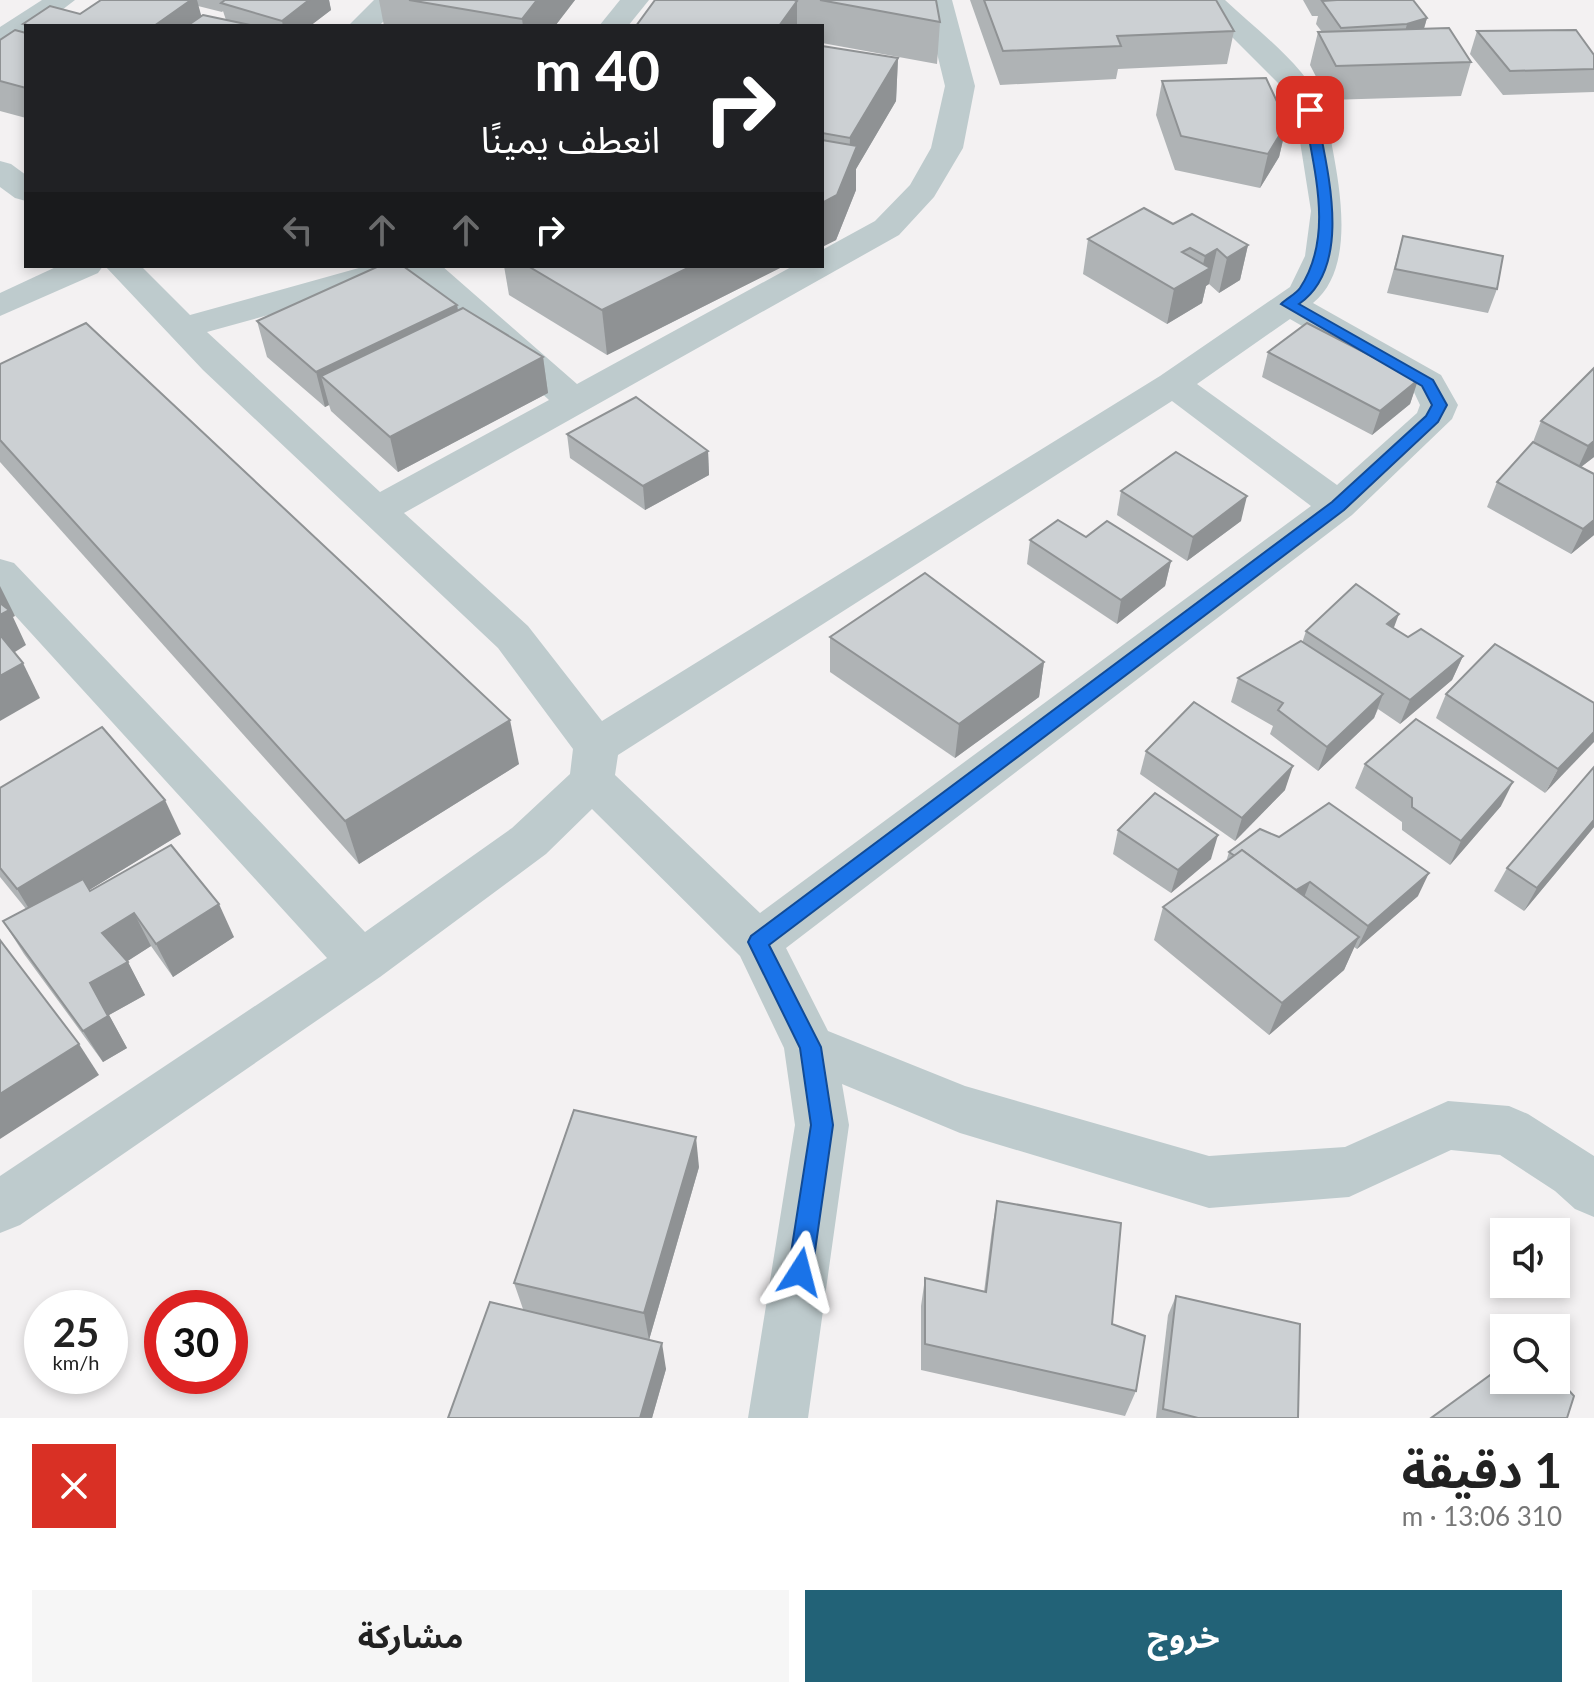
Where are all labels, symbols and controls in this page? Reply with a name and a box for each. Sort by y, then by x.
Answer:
text: 40 m [535,36,660,103]
icon: right [688,56,792,160]
pin [1276,76,1344,144]
icon: arrive [1288,88,1332,132]
text: انعطف يمينًا [481,117,660,161]
icon: left [276,208,320,252]
icon: ahead [360,208,404,252]
icon: ahead [444,208,488,252]
icon: right [528,208,572,252]
map controls [1490,1218,1570,1394]
button: sound [1490,1218,1570,1298]
position arrow [758,1230,842,1314]
speed limit sign: 30 [144,1290,248,1394]
text: 25 [53,1308,99,1356]
button: search [1490,1314,1570,1394]
text: km/h [53,1350,99,1374]
text: 1 دقيقة [1402,1441,1562,1498]
button: close [32,1444,116,1528]
text: 310 m · 13:06 [1402,1500,1562,1532]
button: مشاركة [32,1590,789,1682]
button: خروج [805,1590,1562,1682]

